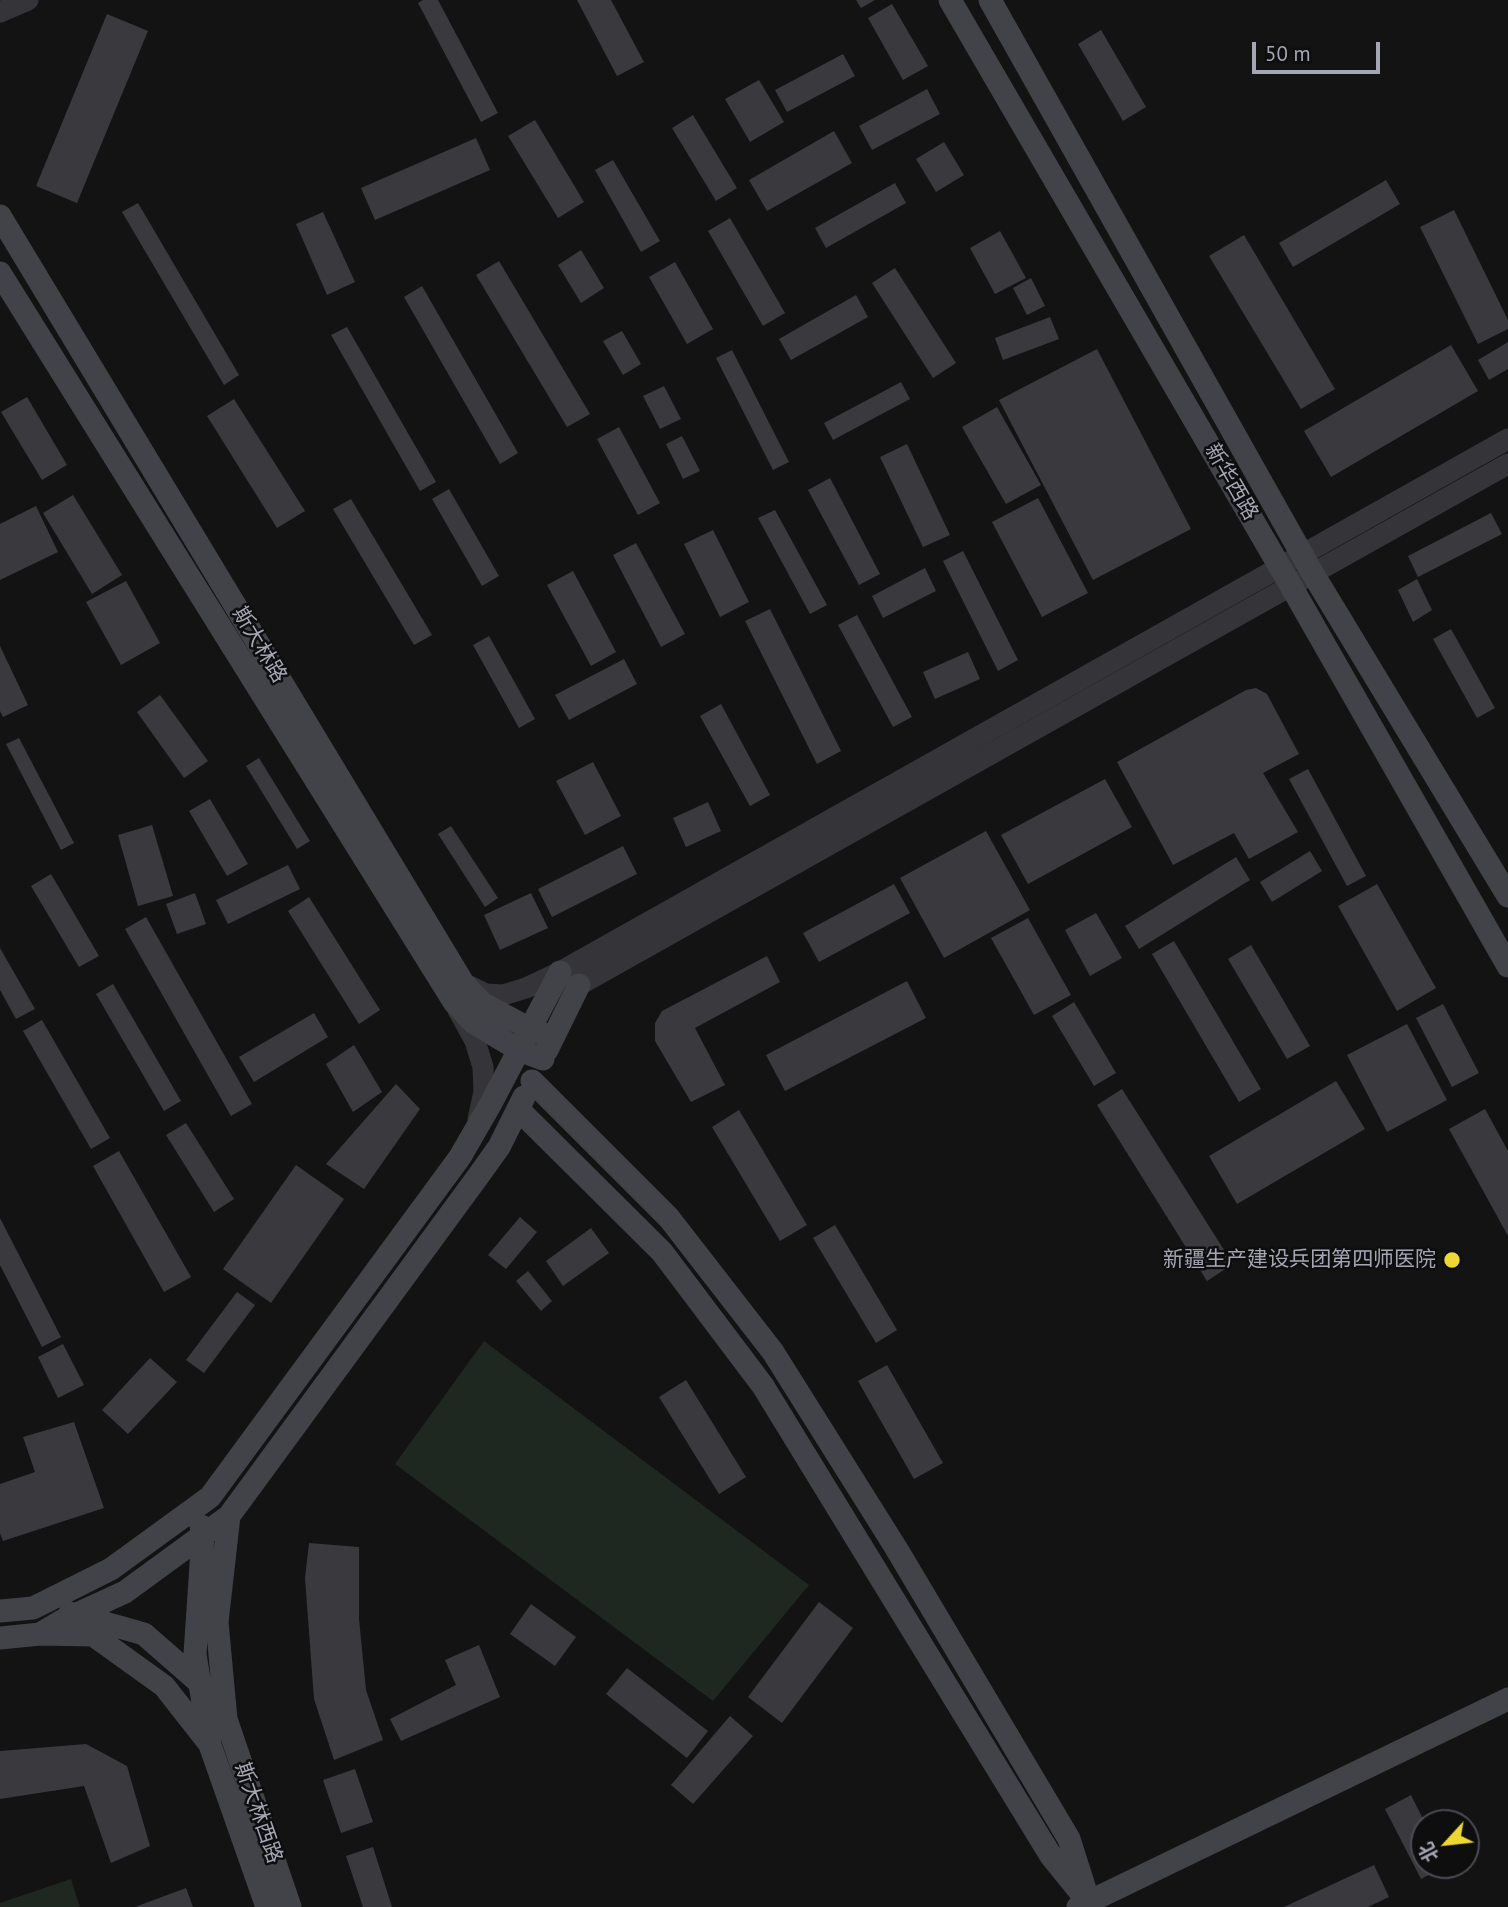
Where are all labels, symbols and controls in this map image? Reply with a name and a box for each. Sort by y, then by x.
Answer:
scale bar [1256,28,1384,72]
text: 50 m [1265,40,1311,67]
street label: 新华西路 [1199,439,1263,525]
street label: 斯大林路 [227,603,291,687]
place label: 新疆生产建设兵团第四师医院 [1163,1247,1436,1273]
marker: 新疆生产建设兵团第四师医院 [1442,1250,1462,1270]
street label: 斯大林西路 [229,1759,287,1867]
north arrow [1410,1809,1480,1879]
text: 北 [1413,1839,1443,1867]

